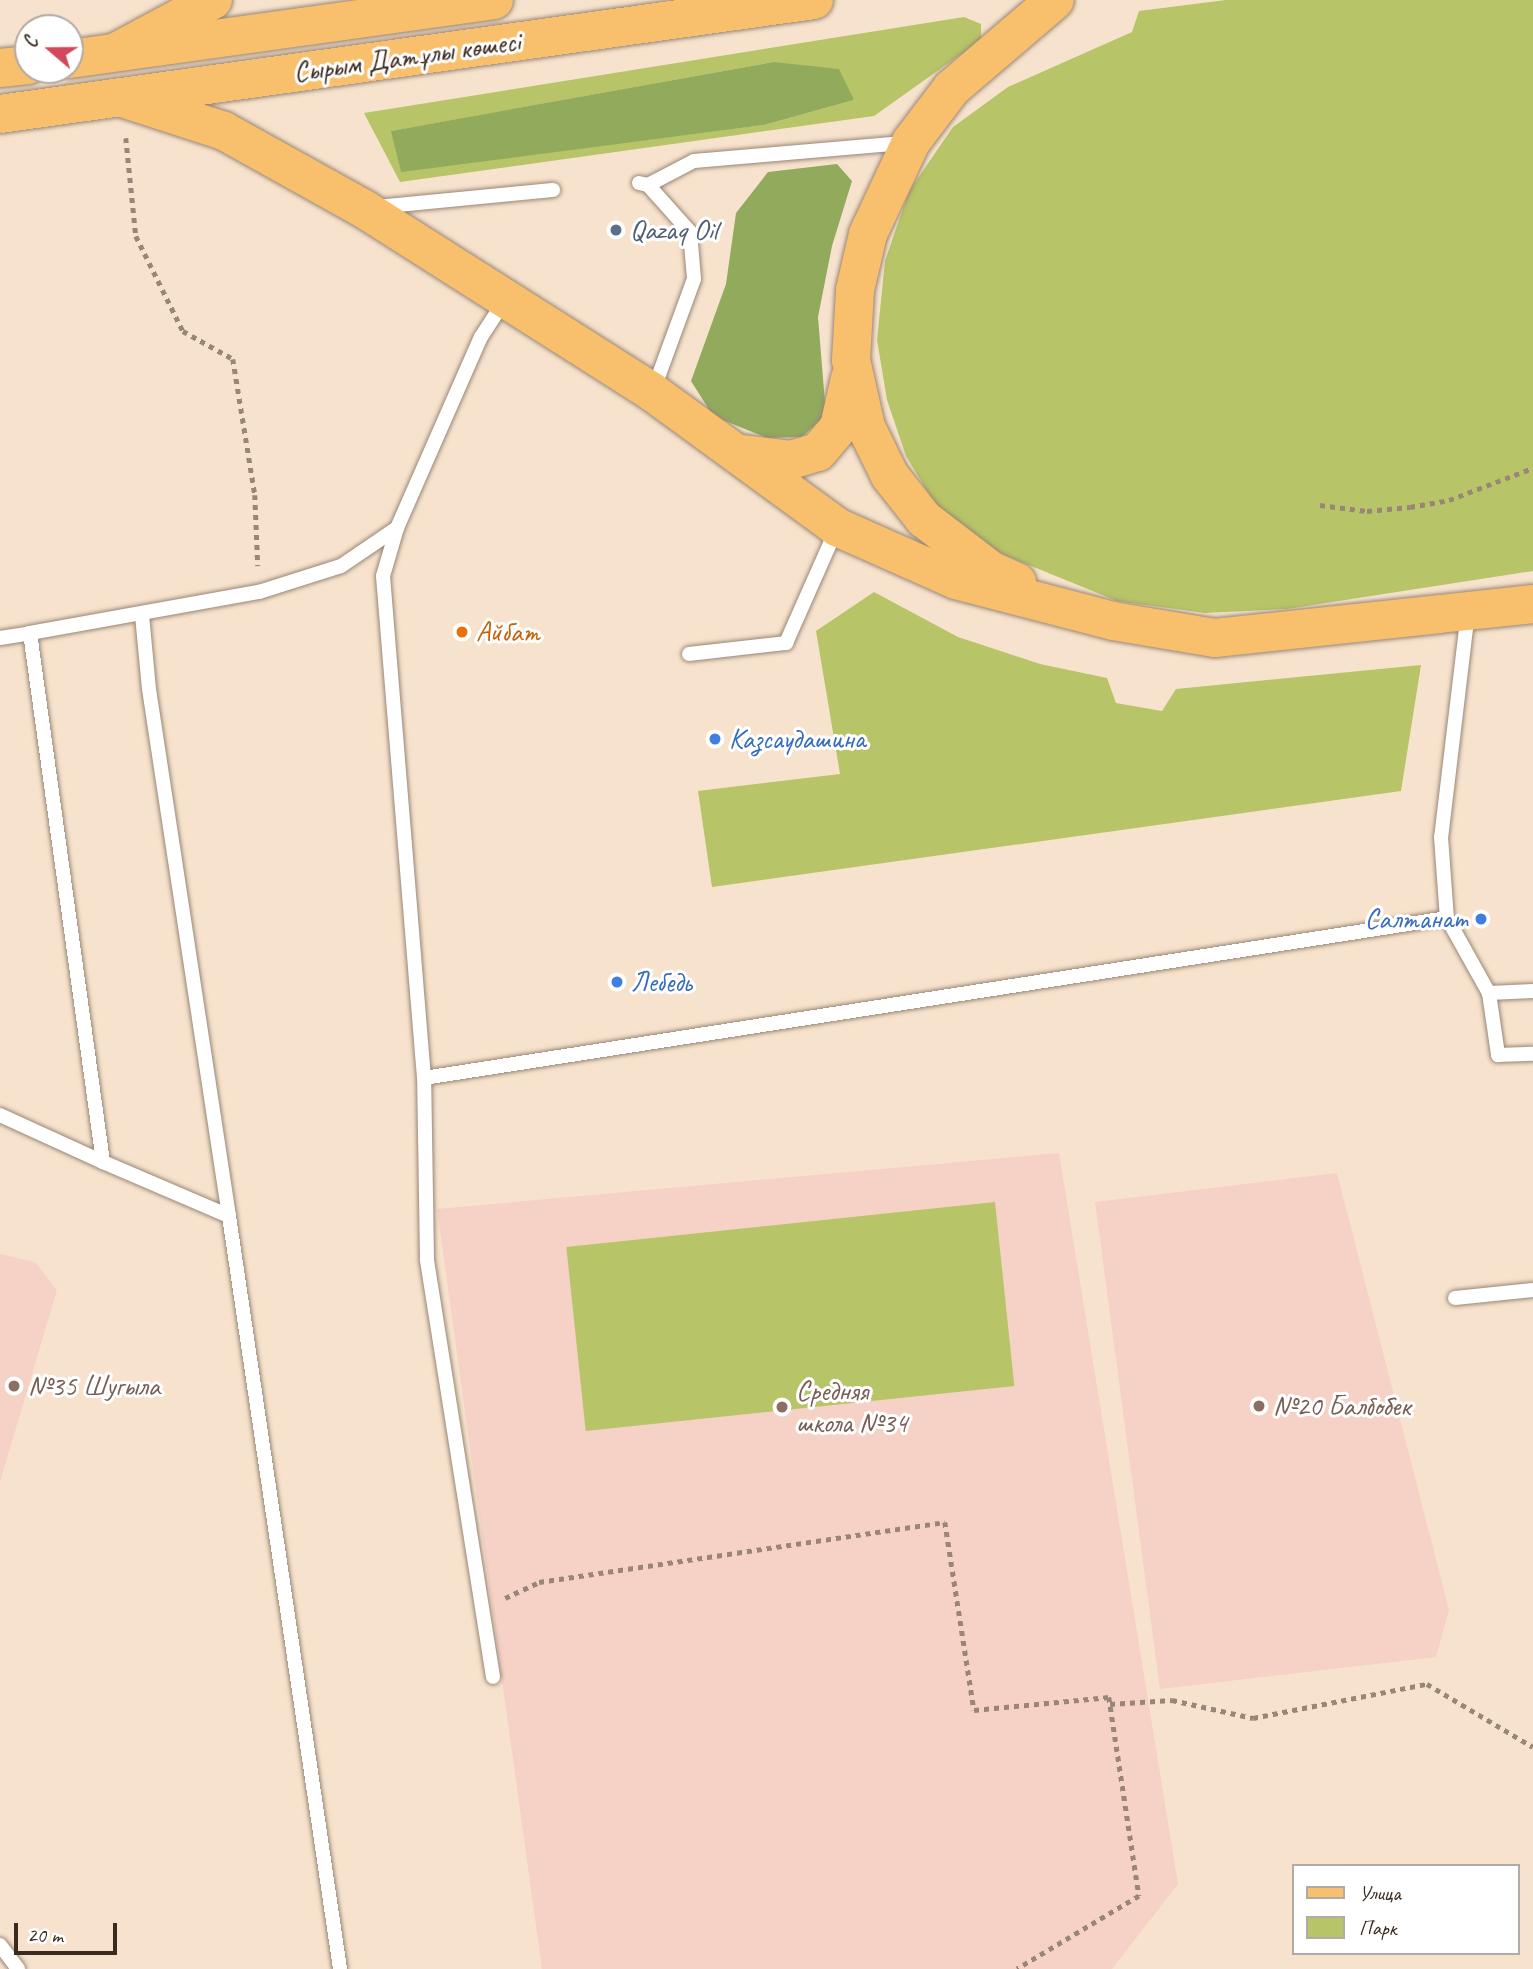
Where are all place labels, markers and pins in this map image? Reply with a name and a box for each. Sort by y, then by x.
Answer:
place label: Qazaq Oil [630,213,718,247]
marker: Qazaq Oil [608,222,624,238]
place label: Айбат [476,615,539,649]
marker: Айбат [454,624,470,640]
place label: Казсаудашина [729,722,865,756]
marker: Казсаудашина [707,731,723,747]
place label: Салтанат [1365,902,1467,936]
marker: Салтанат [1473,911,1489,927]
place label: Лебедь [631,965,692,999]
marker: Лебедь [609,974,625,990]
place label: №35 Шугыла [28,1369,160,1403]
place label: Средняя школа №34 [796,1374,907,1440]
marker: №35 Шугыла [6,1378,22,1394]
place label: №20 Балбобек [1273,1389,1410,1423]
marker: №20 Балбобек [1251,1398,1267,1414]
marker: Средняя школа №34 [774,1399,790,1415]

